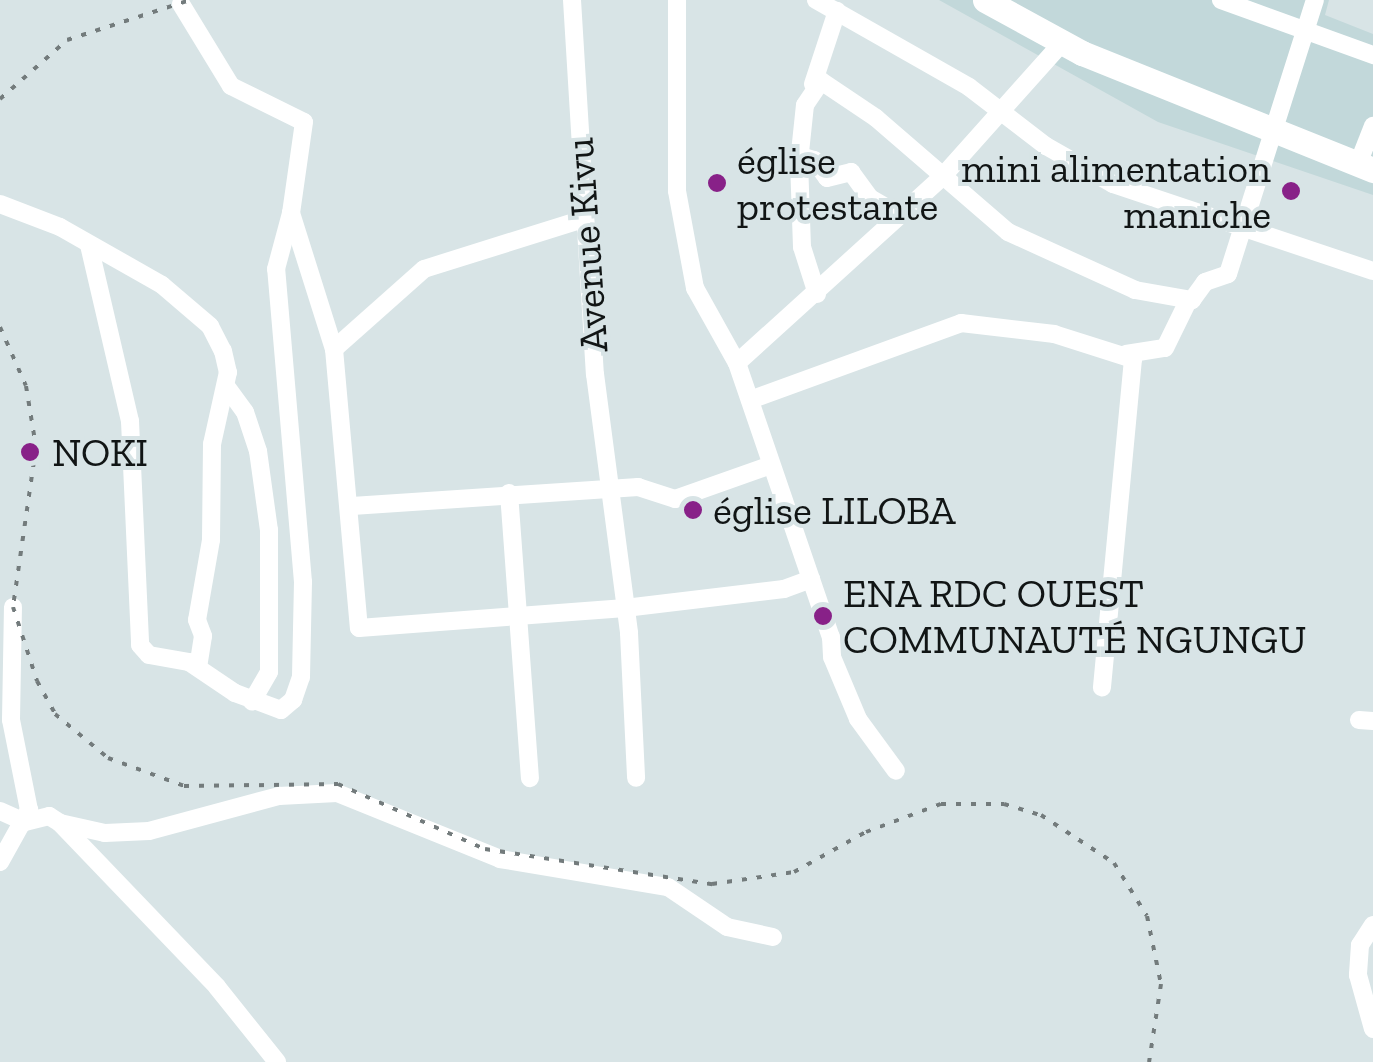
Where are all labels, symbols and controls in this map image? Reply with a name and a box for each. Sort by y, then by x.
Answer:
street label: Avenue Kivu [555,136,617,354]
place label: église protestante [737,136,938,230]
place label: mini alimentation maniche [961,144,1271,238]
marker: église protestante [706,172,728,194]
marker: mini alimentation maniche [1280,180,1302,202]
place label: NOKI [52,428,148,476]
marker: NOKI [17,439,43,465]
place label: église LILOBA [713,486,955,534]
marker: église LILOBA [682,499,704,521]
place label: ENA RDC OUEST COMMUNAUTÉ NGUNGU [843,569,1307,663]
marker: ENA RDC OUEST COMMUNAUTÉ NGUNGU [812,605,834,627]

